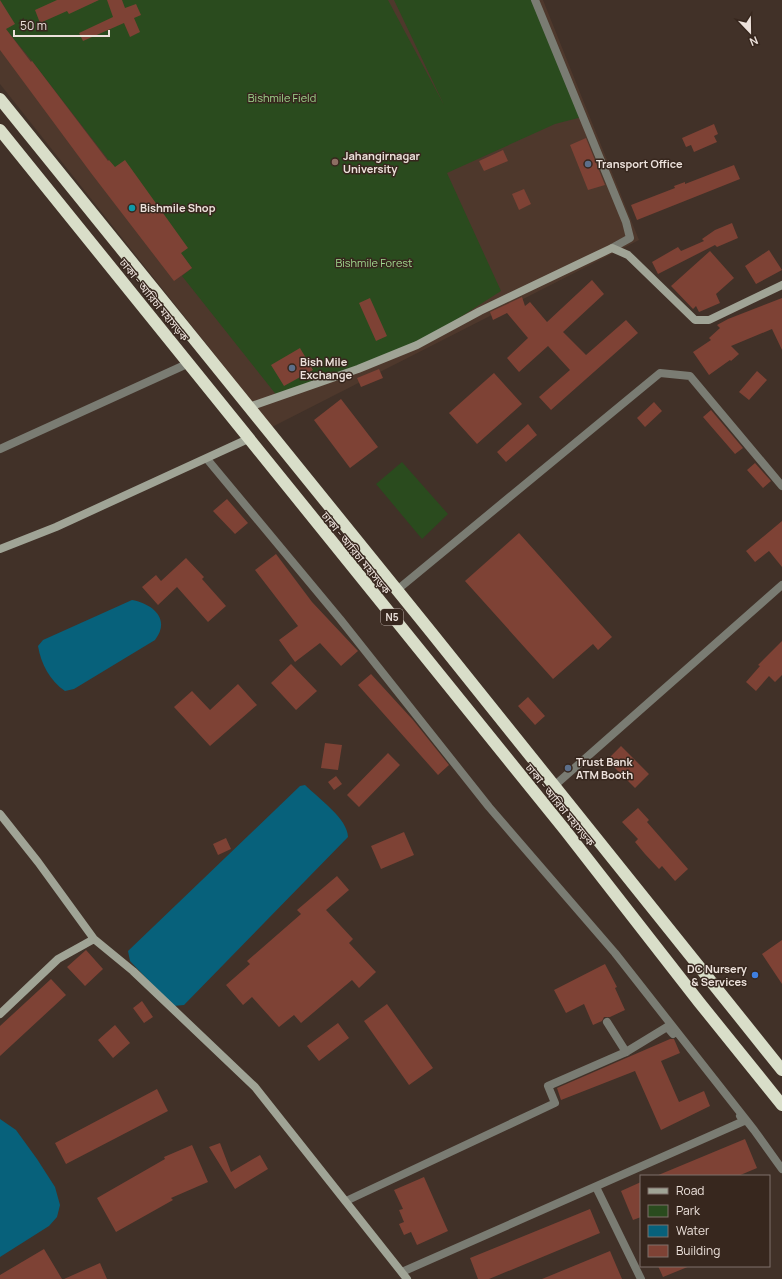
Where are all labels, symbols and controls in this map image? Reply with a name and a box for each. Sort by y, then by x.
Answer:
scale bar [14,12,109,38]
north arrow [730,12,770,52]
text: 50 m [20,17,47,34]
text: N [747,33,760,50]
park label: Bishmile Field [248,90,316,105]
place label: Jahangirnagar University [343,148,421,176]
place label: Transport Office [596,156,683,171]
marker: Jahangirnagar University [330,157,340,167]
marker: Transport Office [583,159,593,169]
place label: Bishmile Shop [140,200,216,215]
marker: Bishmile Shop [127,203,137,213]
street label: ঢাকা - আরিচা মহাসড়ক [116,254,192,344]
park label: Bishmile Forest [335,255,413,270]
place label: Bish Mile Exchange [300,354,353,382]
marker: Bish Mile Exchange [287,363,297,373]
street label: ঢাকা - আরিচা মহাসড়ক [318,507,394,597]
road number: N5 [381,609,403,625]
place label: Trust Bank ATM Booth [576,754,633,782]
street label: ঢাকা - আরিচা মহাসড়ক [522,759,598,849]
marker: Trust Bank ATM Booth [563,763,573,773]
place label: DC Nursery & Services [687,961,748,989]
marker: DC Nursery & Services [750,970,760,980]
legend [640,1175,770,1267]
text: Road [676,1182,704,1199]
text: Park [676,1202,701,1219]
text: Water [676,1222,710,1239]
text: Building [676,1242,720,1259]

